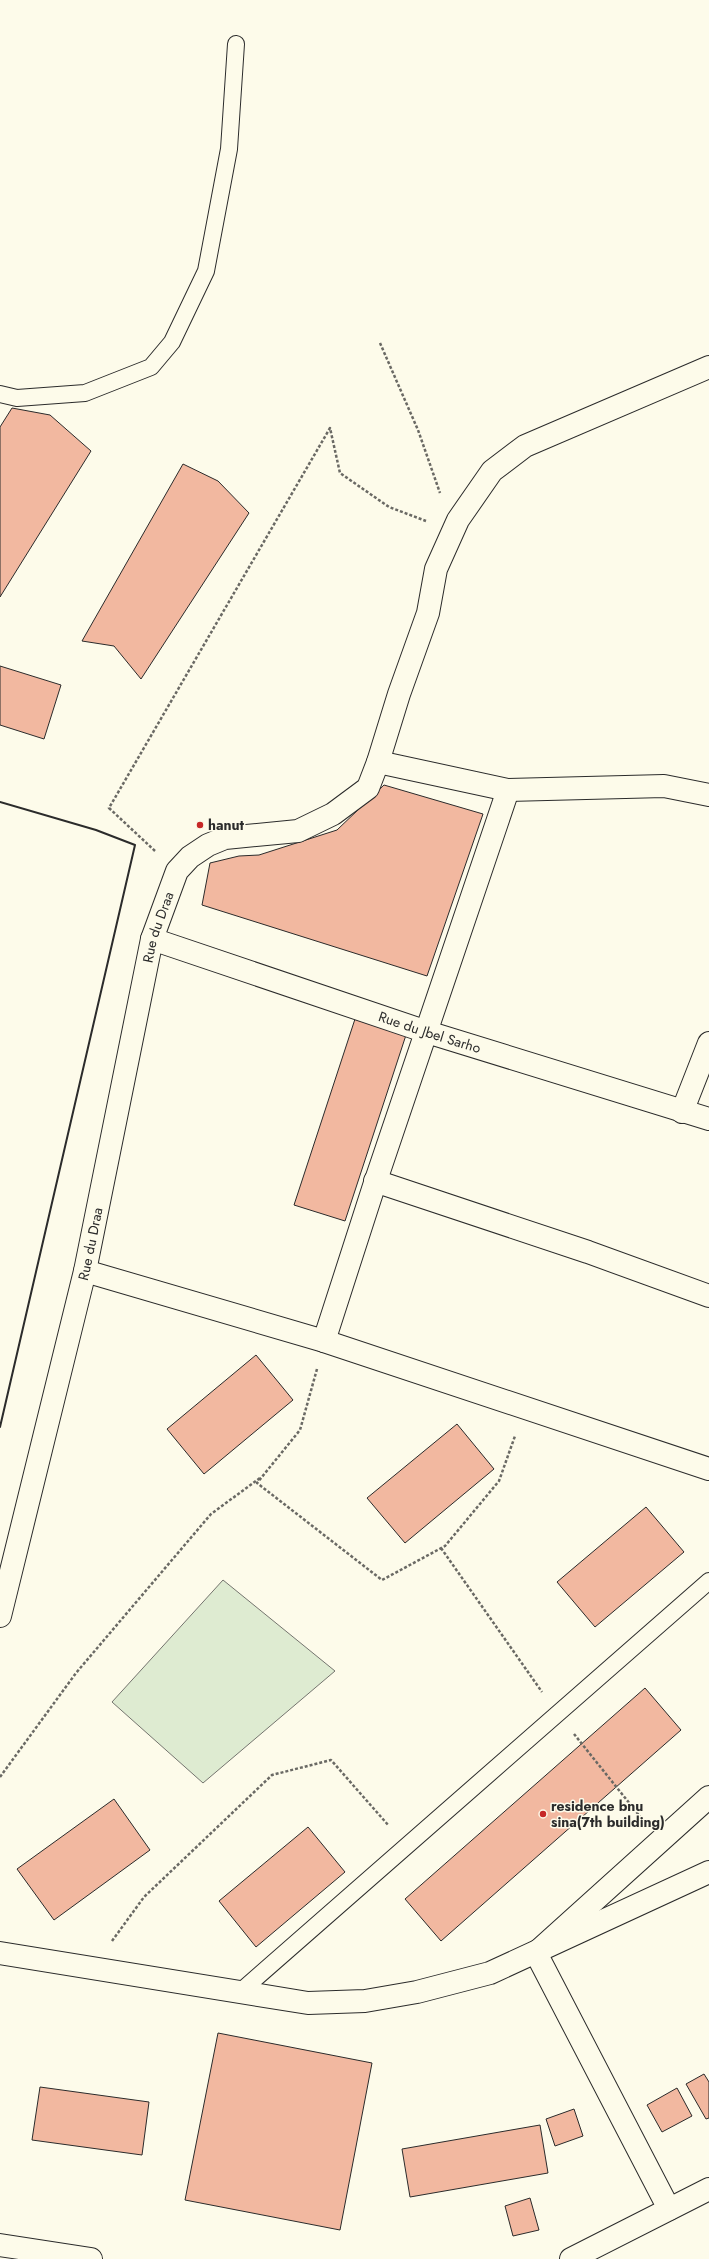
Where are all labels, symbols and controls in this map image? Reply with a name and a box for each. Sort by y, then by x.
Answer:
place label: hanut [208,815,245,835]
marker: hanut [195,820,205,830]
street label: Rue du Draa [137,889,179,965]
street label: Rue du Jbel Sarho [376,1006,484,1058]
street label: Rue du Draa [73,1206,108,1282]
place label: residence bnu sina(7th building) [551,1796,665,1832]
marker: residence bnu sina(7th building) [538,1809,548,1819]

